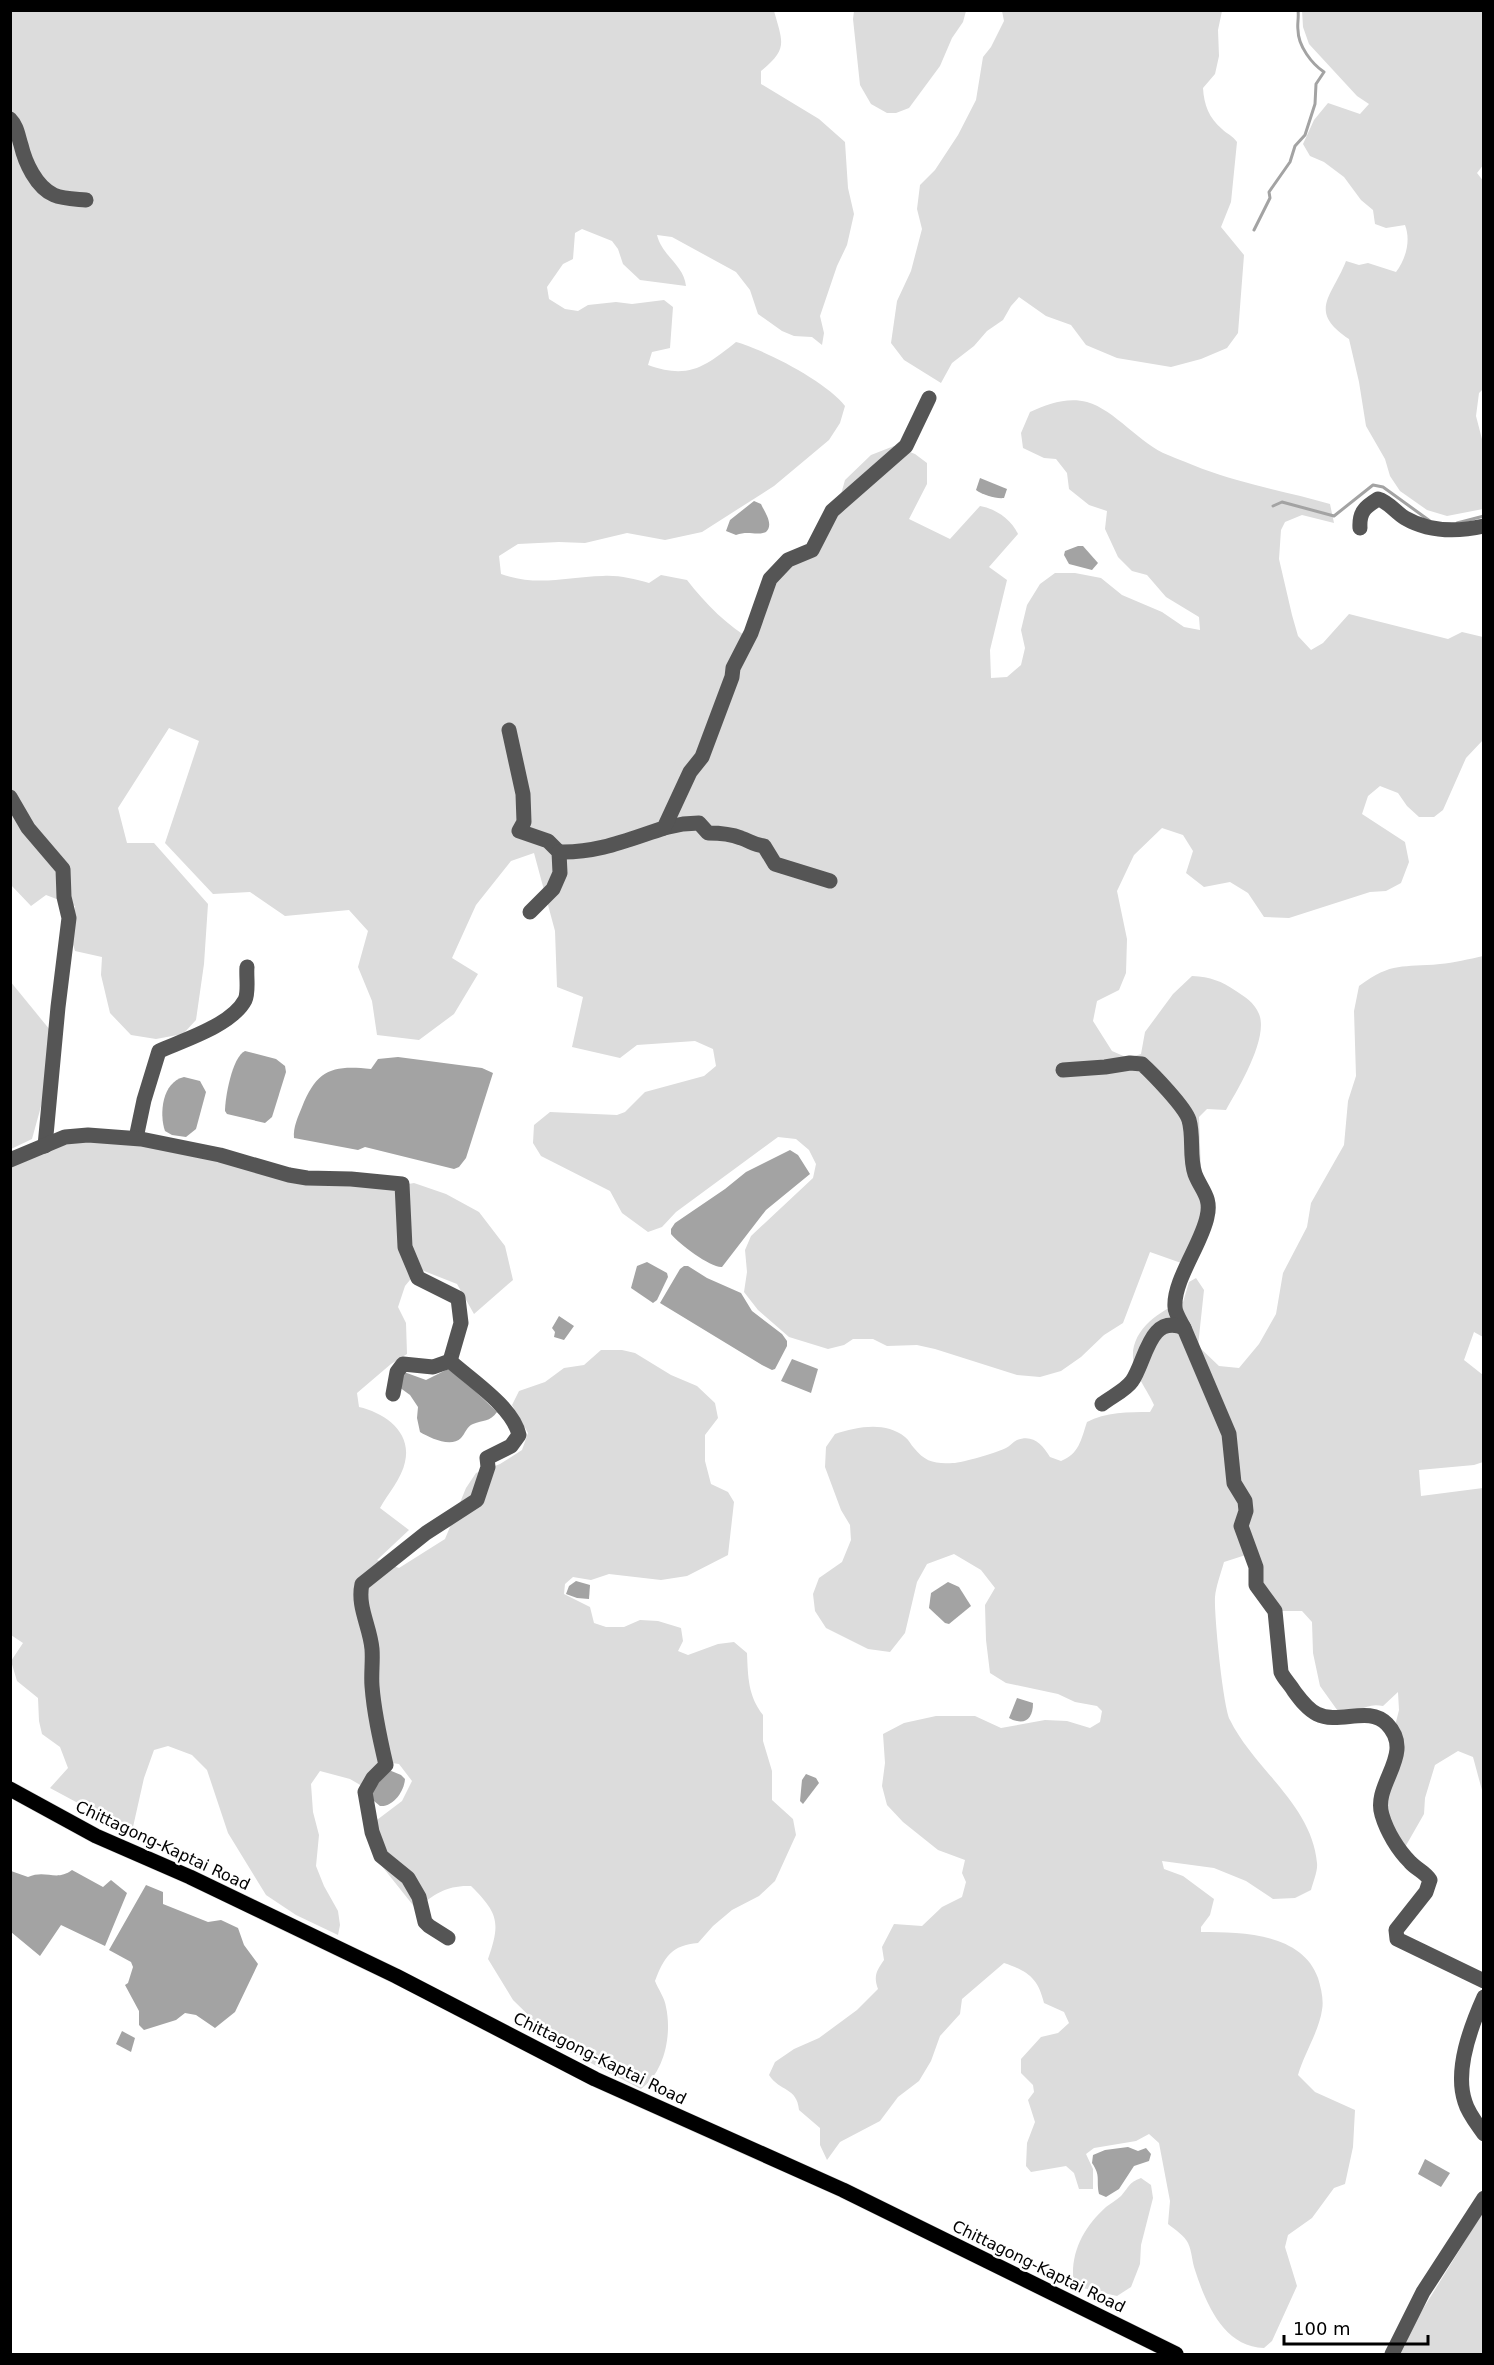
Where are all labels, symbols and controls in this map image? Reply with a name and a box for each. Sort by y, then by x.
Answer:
street label: Chittagong-Kaptai Road [73,1797,253,1894]
street label: Chittagong-Kaptai Road [510,2008,689,2109]
street label: Chittagong-Kaptai Road [949,2216,1128,2317]
scale bar [1284,2308,1428,2346]
text: 100 m [1293,2318,1351,2339]

